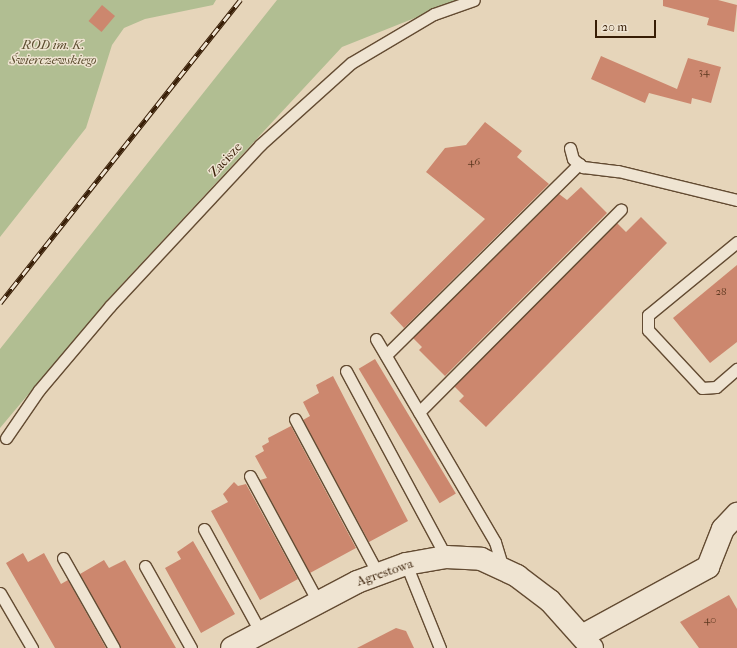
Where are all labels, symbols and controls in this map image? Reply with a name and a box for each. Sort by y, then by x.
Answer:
scale bar [597,12,658,38]
text: 20 m [602,20,627,34]
park label: ROD im. K. Świerczewskiego [9,38,97,69]
house number: 34 [698,65,710,79]
street label: Zacisze [206,140,246,180]
house number: 46 [468,155,480,169]
house number: 28 [715,285,727,299]
street label: Agrestowa [355,556,415,590]
house number: 40 [704,613,716,627]

